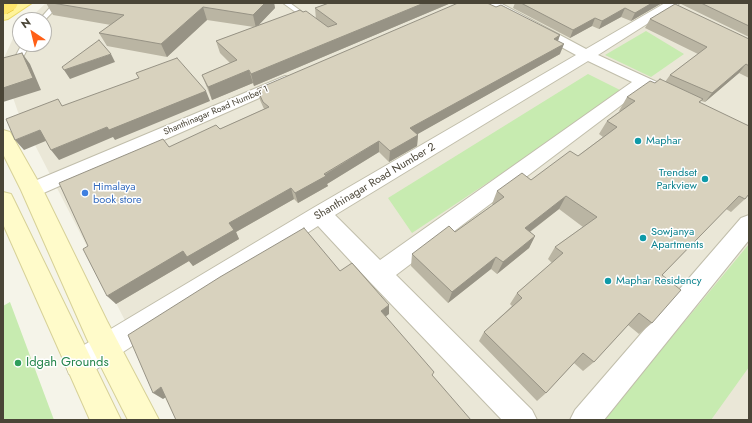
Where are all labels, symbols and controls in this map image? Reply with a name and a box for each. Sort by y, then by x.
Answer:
north arrow [12,12,52,52]
text: N [18,14,34,32]
street label: Shanthinagar Road Number 1 [162,84,270,138]
place label: Maphar [646,134,681,148]
marker: Maphar [633,136,643,146]
street label: Shanthinagar Road Number 2 [312,141,438,223]
place label: Trendset Parkview [657,166,697,192]
marker: Trendset Parkview [700,174,710,184]
place label: Himalaya book store [93,180,142,206]
marker: Himalaya book store [80,188,90,198]
place label: Sowjanya Apartments [651,225,703,251]
marker: Sowjanya Apartments [638,233,648,243]
place label: Maphar Residency [616,274,702,288]
marker: Maphar Residency [603,276,613,286]
place label: Idgah Grounds [26,355,109,371]
marker: Idgah Grounds [13,358,23,368]

